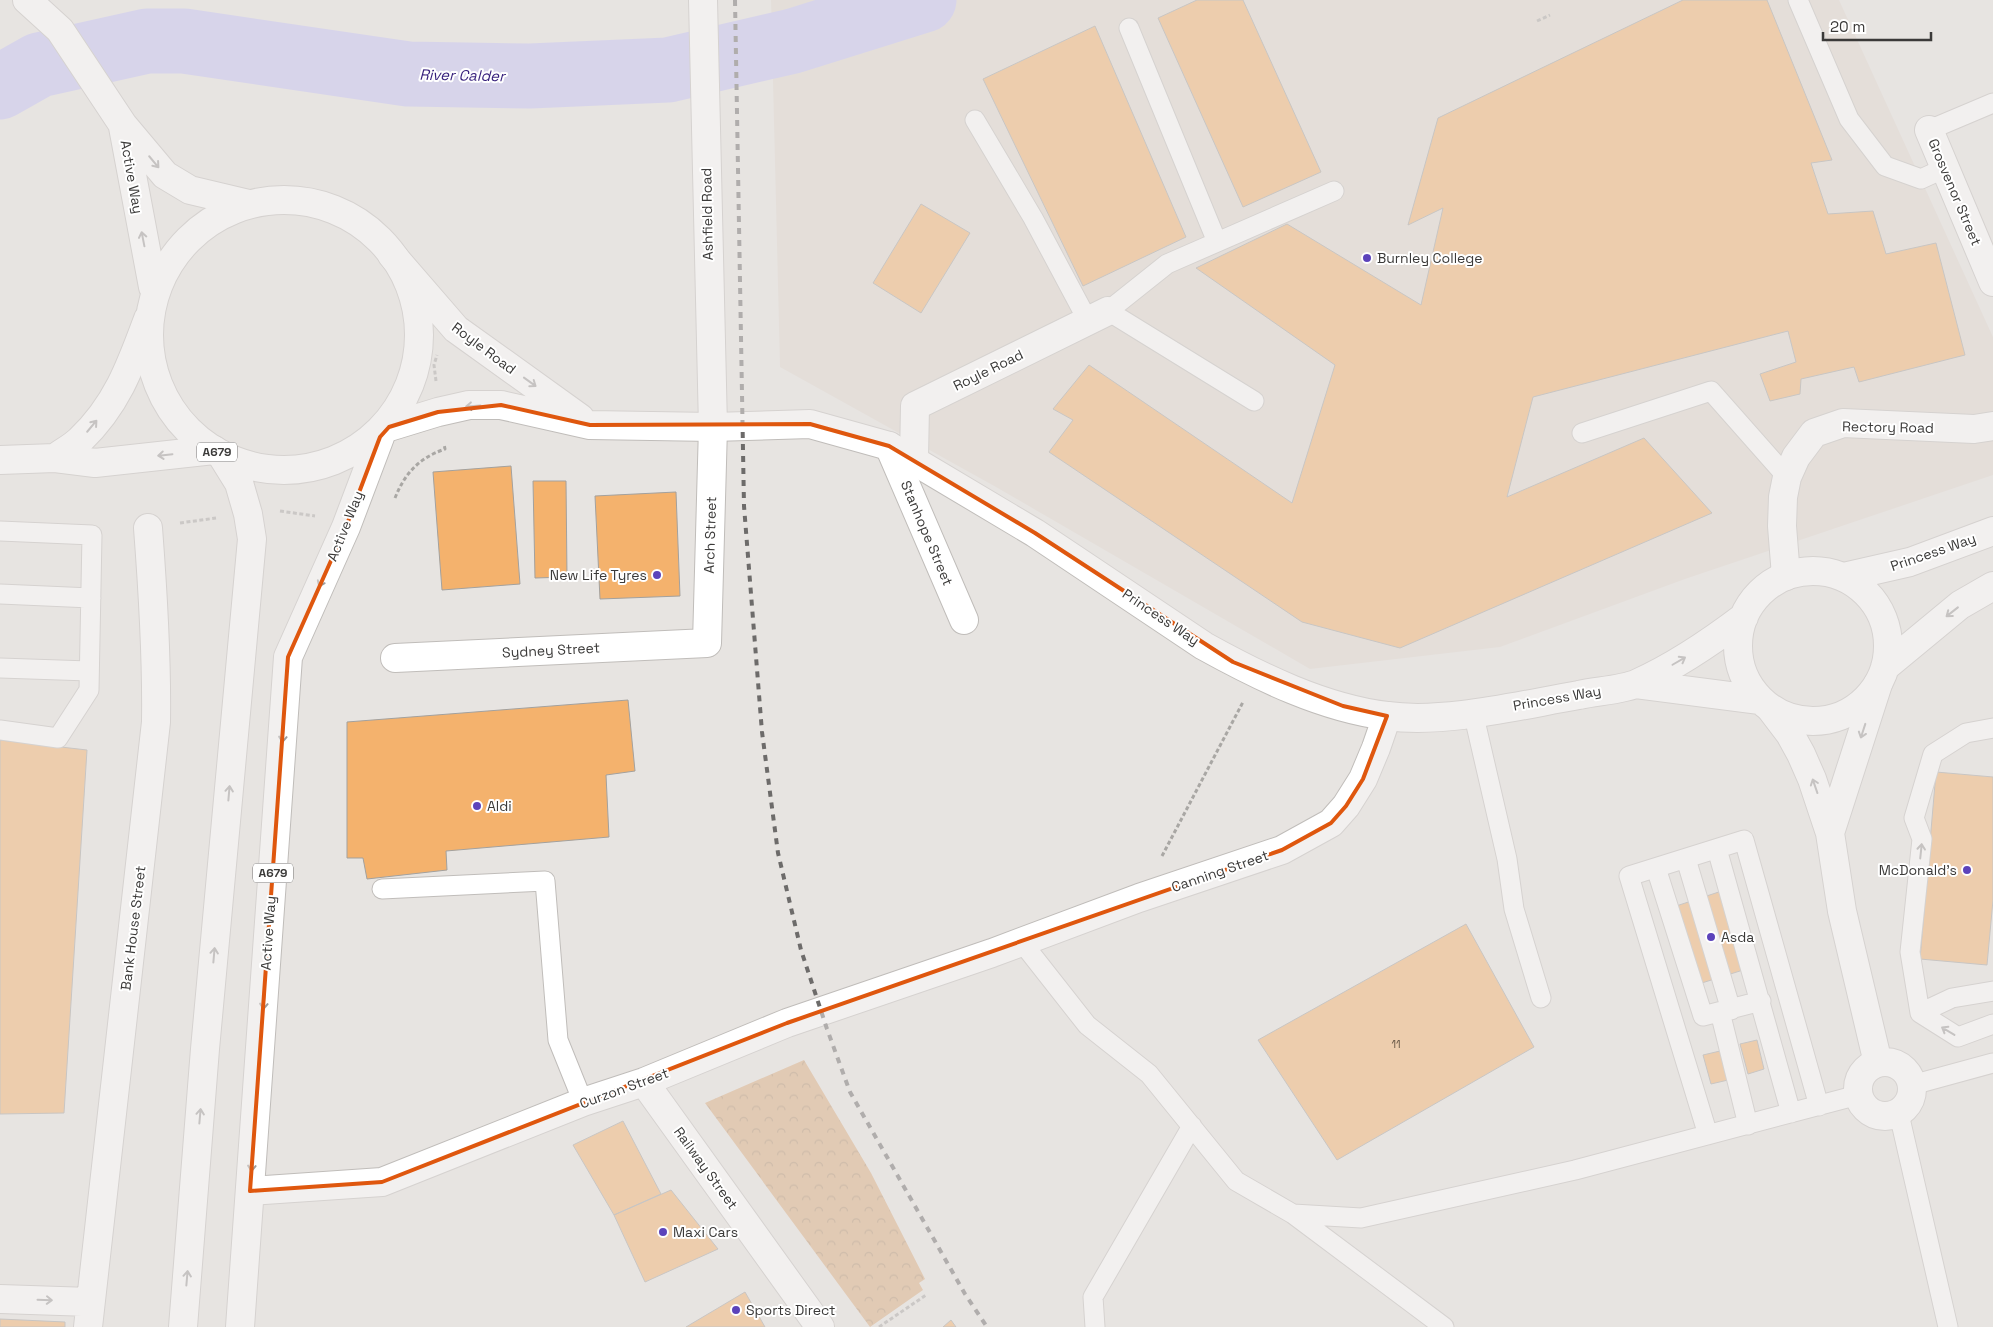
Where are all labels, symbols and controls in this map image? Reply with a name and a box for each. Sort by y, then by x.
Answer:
scale bar [1823,10,1930,42]
text: 20 m [1830,17,1865,36]
water label: River Calder [419,65,506,85]
street label: Grosvenor Street [1924,136,1986,248]
street label: Active Way [117,139,147,215]
one-way arrow [149,155,160,168]
street label: Ashfield Road [697,168,717,260]
one-way arrow [138,232,148,248]
place label: Burnley College [1377,249,1483,267]
marker: Burnley College [1361,252,1373,264]
street label: Royle Road [448,318,520,378]
street label: Royle Road [950,345,1026,395]
one-way arrow [523,377,537,387]
one-way arrow [465,401,481,410]
street label: Rectory Road [1842,417,1934,437]
one-way arrow [86,420,97,433]
road number: A679 [197,442,237,462]
one-way arrow [158,450,174,460]
street label: Stanhope Street [897,478,957,588]
street label: Active Way [323,488,367,564]
street label: Arch Street [700,496,720,574]
street label: Princess Way [1888,529,1978,575]
place label: New Life Tyres [550,566,647,584]
marker: New Life Tyres [651,569,663,581]
one-way arrow [317,572,327,587]
street label: Princess Way [1119,585,1203,649]
one-way arrow [1946,606,1959,617]
street label: Sydney Street [502,638,600,662]
one-way arrow [1671,656,1686,666]
street label: Princess Way [1512,681,1602,715]
one-way arrow [1858,722,1868,738]
one-way arrow [278,727,287,743]
one-way arrow [1810,779,1819,795]
one-way arrow [224,785,234,801]
place label: Aldi [487,797,512,815]
marker: Aldi [471,800,483,812]
one-way arrow [1916,843,1926,859]
street label: Canning Street [1169,846,1271,896]
place label: McDonald's [1879,861,1957,879]
road number: A679 [253,864,293,882]
marker: McDonald's [1961,864,1973,876]
street label: Bank House Street [116,865,150,991]
street label: Active Way [256,895,280,971]
place label: Asda [1721,928,1754,946]
marker: Asda [1705,931,1717,943]
one-way arrow [209,947,219,963]
one-way arrow [259,994,268,1010]
one-way arrow [1942,1025,1956,1035]
house number: 11 [1391,1037,1401,1051]
street label: Curzon Street [577,1064,671,1112]
one-way arrow [195,1109,205,1125]
street label: Railway Street [670,1123,742,1213]
one-way arrow [247,1156,257,1172]
place label: Maxi Cars [673,1223,738,1241]
marker: Maxi Cars [657,1226,669,1238]
one-way arrow [182,1271,192,1287]
one-way arrow [37,1296,53,1305]
place label: Sports Direct [746,1301,836,1319]
marker: Sports Direct [730,1304,742,1316]

